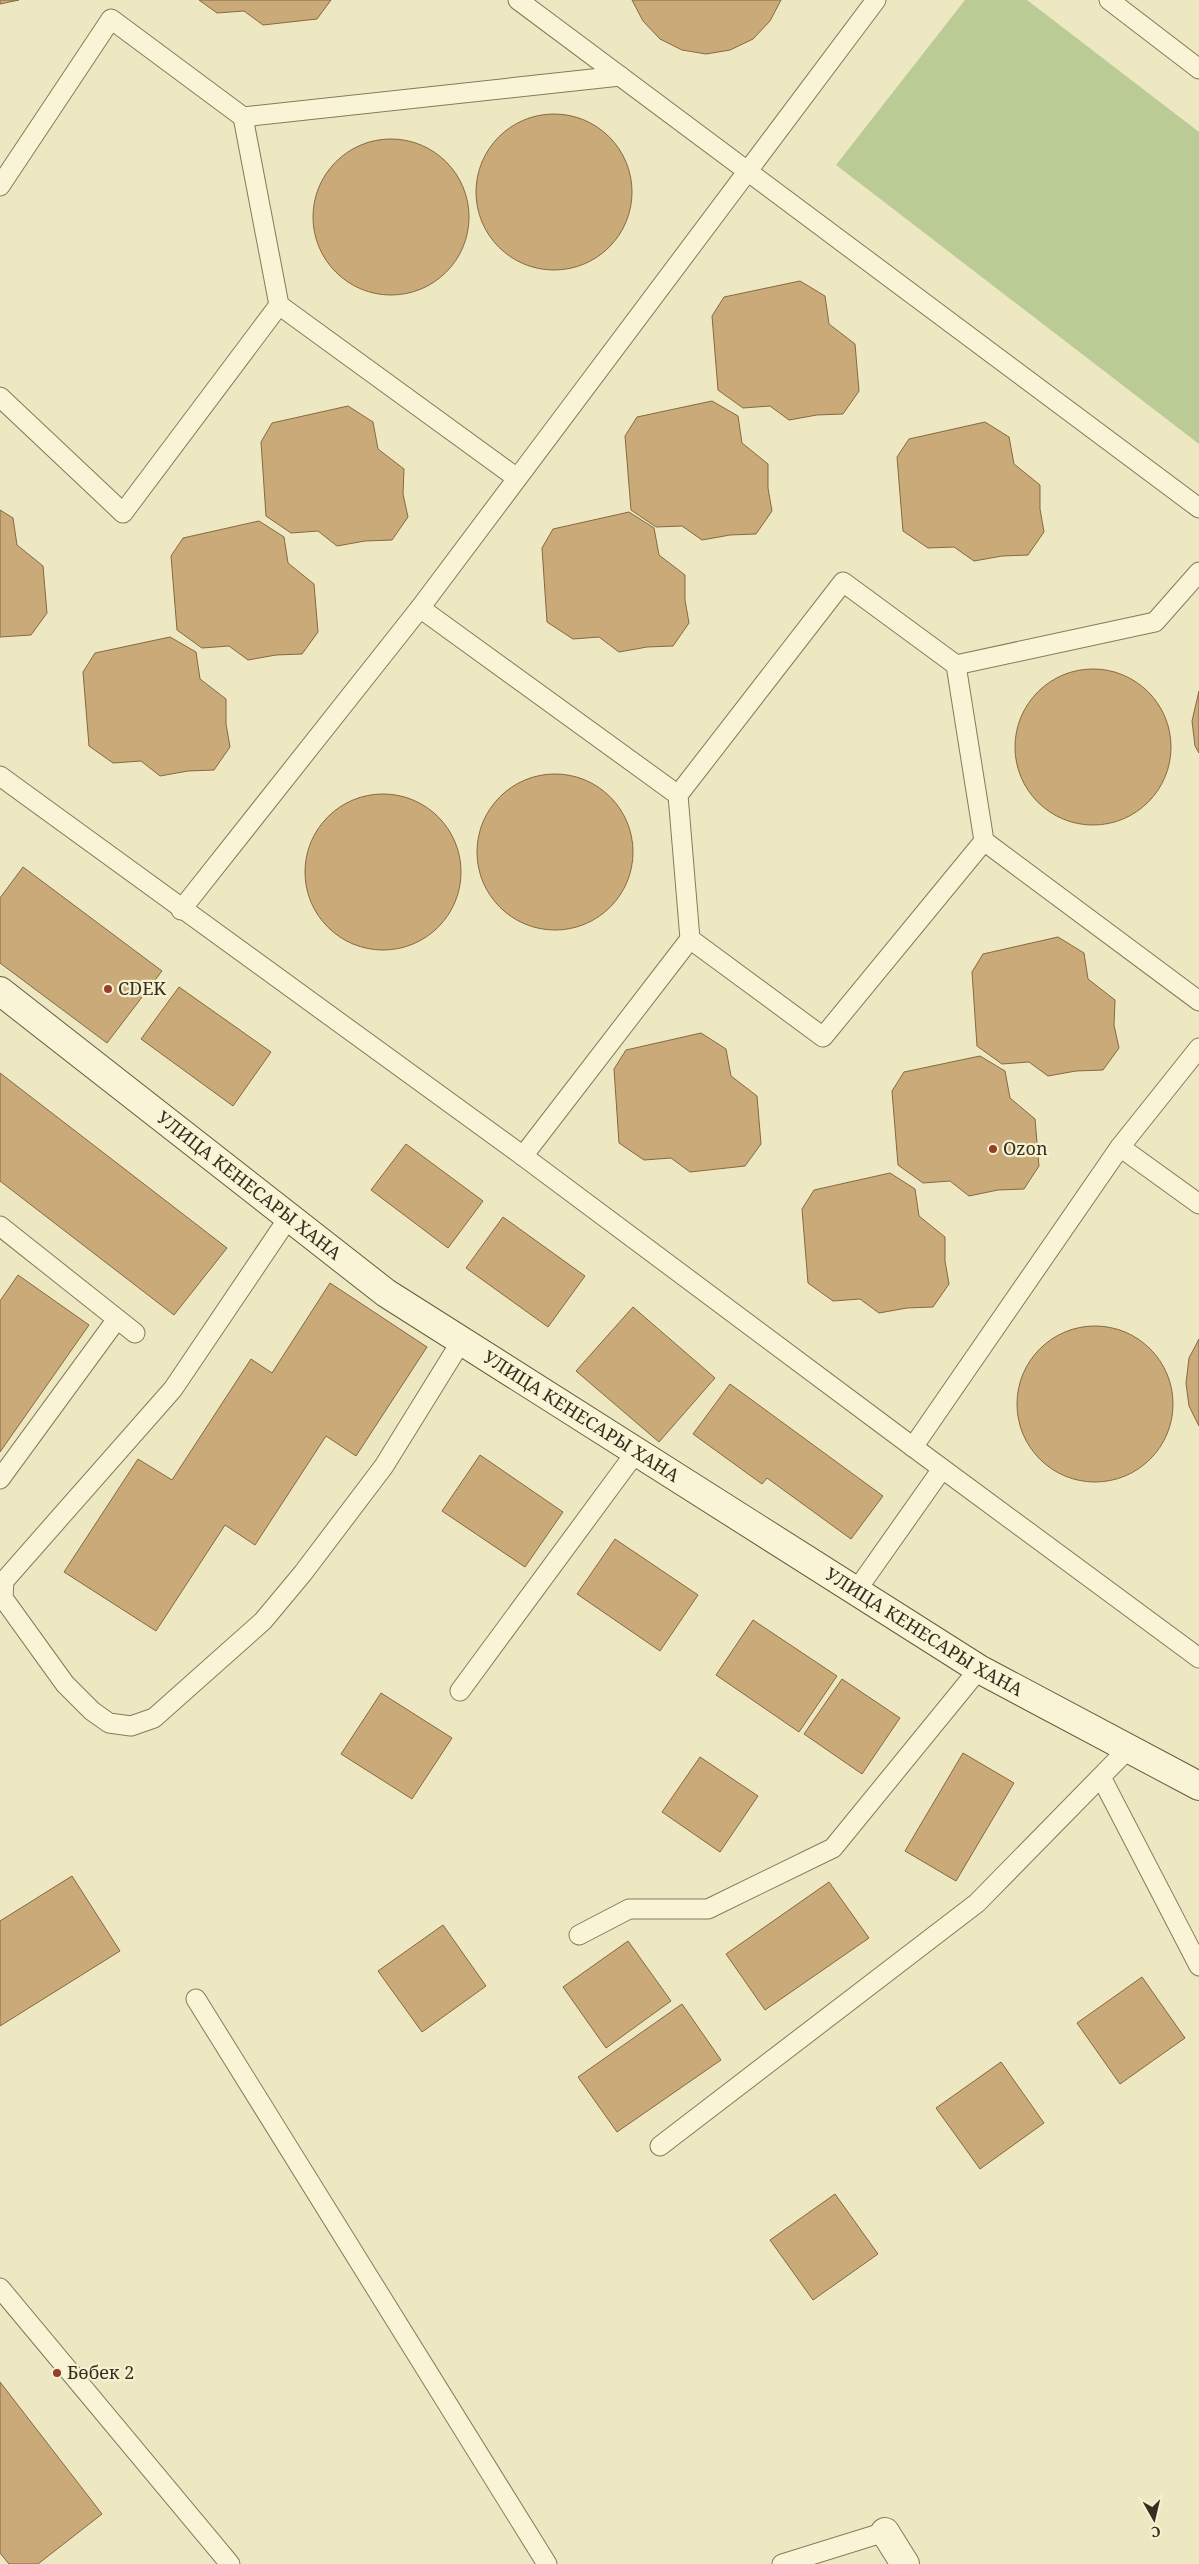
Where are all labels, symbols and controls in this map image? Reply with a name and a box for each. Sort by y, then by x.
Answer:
place label: CDEK [118,976,166,1000]
marker: CDEK [102,983,114,995]
street label: УЛИЦА КЕНЕСАРЫ ХАНА [152,1105,347,1265]
place label: Ozon [1003,1136,1048,1160]
marker: Ozon [987,1143,999,1155]
street label: УЛИЦА КЕНЕСАРЫ ХАНА [479,1345,685,1487]
street label: УЛИЦА КЕНЕСАРЫ ХАНА [821,1561,1028,1701]
place label: Бөбек 2 [67,2360,134,2384]
marker: Бөбек 2 [51,2367,63,2379]
north arrow [1129,2494,1179,2544]
text: С [1150,2522,1162,2542]

